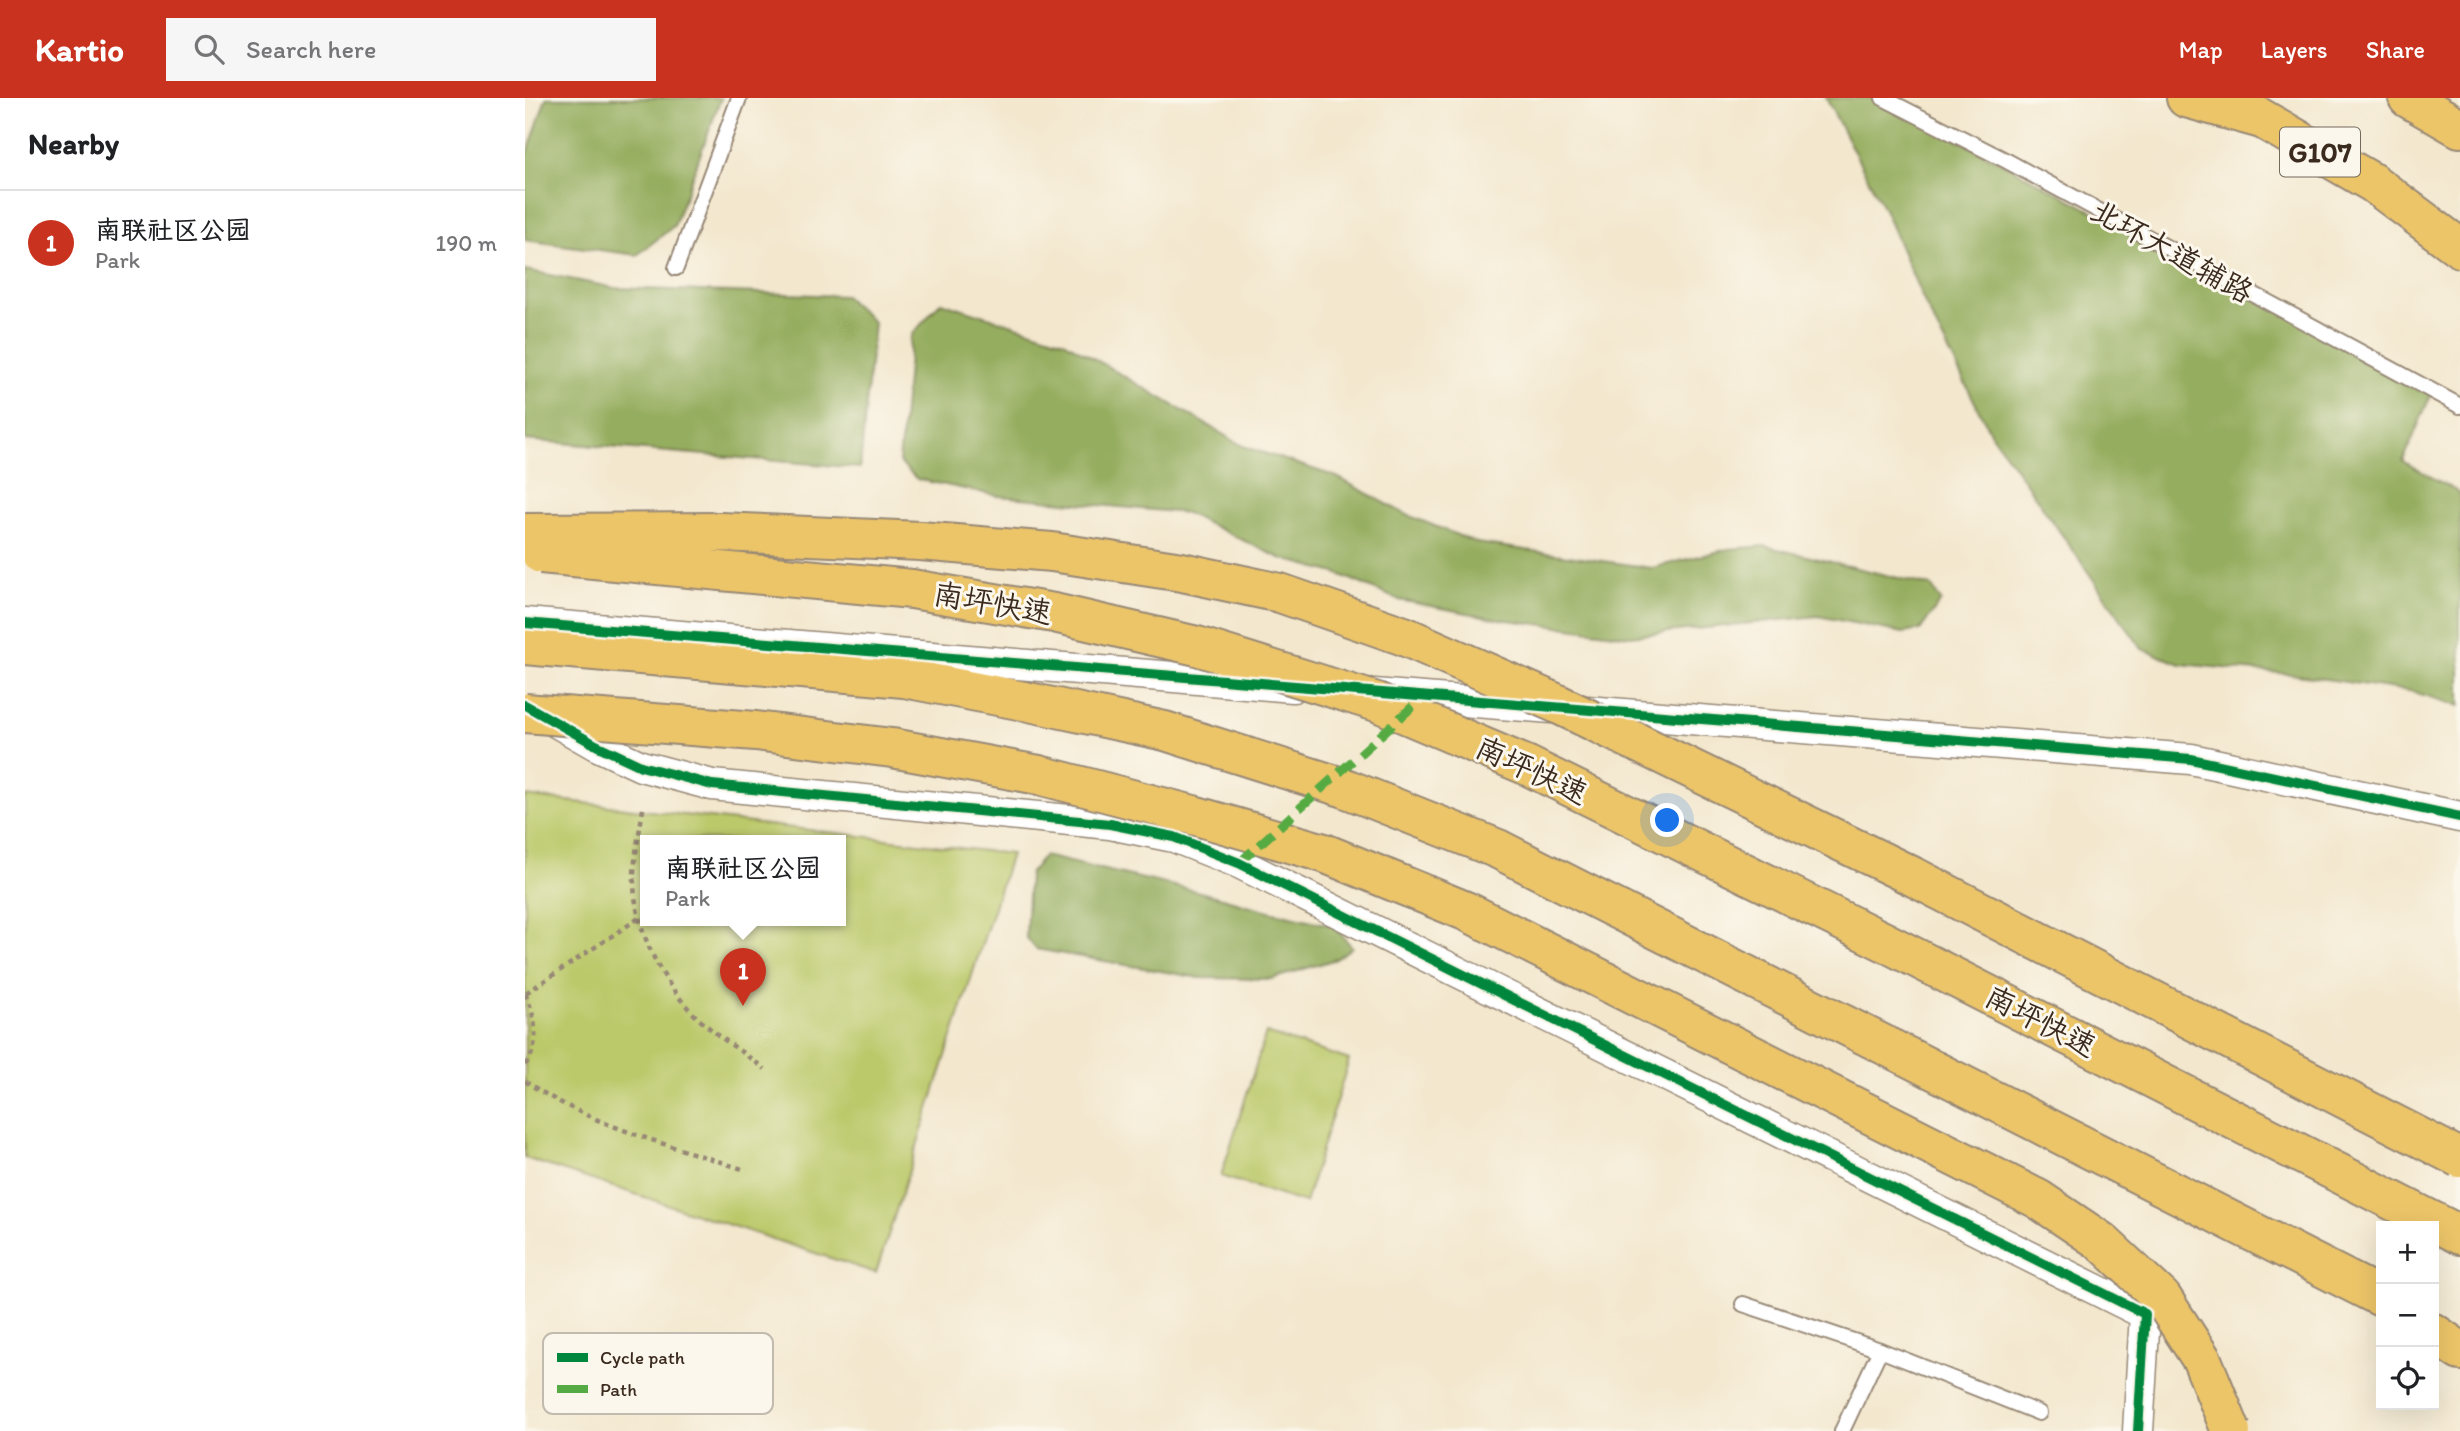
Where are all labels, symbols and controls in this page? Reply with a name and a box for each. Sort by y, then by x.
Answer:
search box [166,18,656,81]
text: Kartio [35,30,124,69]
icon: search [190,30,228,68]
text: Search here [246,33,376,65]
text: Map [2179,35,2223,64]
text: Layers [2261,35,2328,64]
text: Share [2366,35,2425,64]
text: Nearby [28,125,119,162]
road number: G107 [2280,128,2360,176]
street label: 北环大道辅路 [2084,191,2260,311]
text: 南联社区公园 [95,214,251,246]
text: 1 [46,229,56,257]
text: 190 m [436,229,497,257]
text: Park [95,246,140,274]
street label: 南坪快速 [931,574,1055,632]
street label: 南坪快速 [1470,728,1594,812]
your location [1650,803,1684,837]
popup [640,835,846,926]
text: 南联社区公园 [665,852,821,884]
text: Park [665,884,710,912]
pin: 1 [720,948,766,1006]
street label: 南坪快速 [1979,977,2103,1065]
map controls [2376,1221,2439,1410]
button: + [2376,1221,2439,1284]
button: − [2376,1284,2439,1347]
legend [543,1333,773,1414]
text: Cycle path [600,1346,685,1369]
button: locate [2376,1347,2439,1410]
text: Path [600,1378,637,1401]

